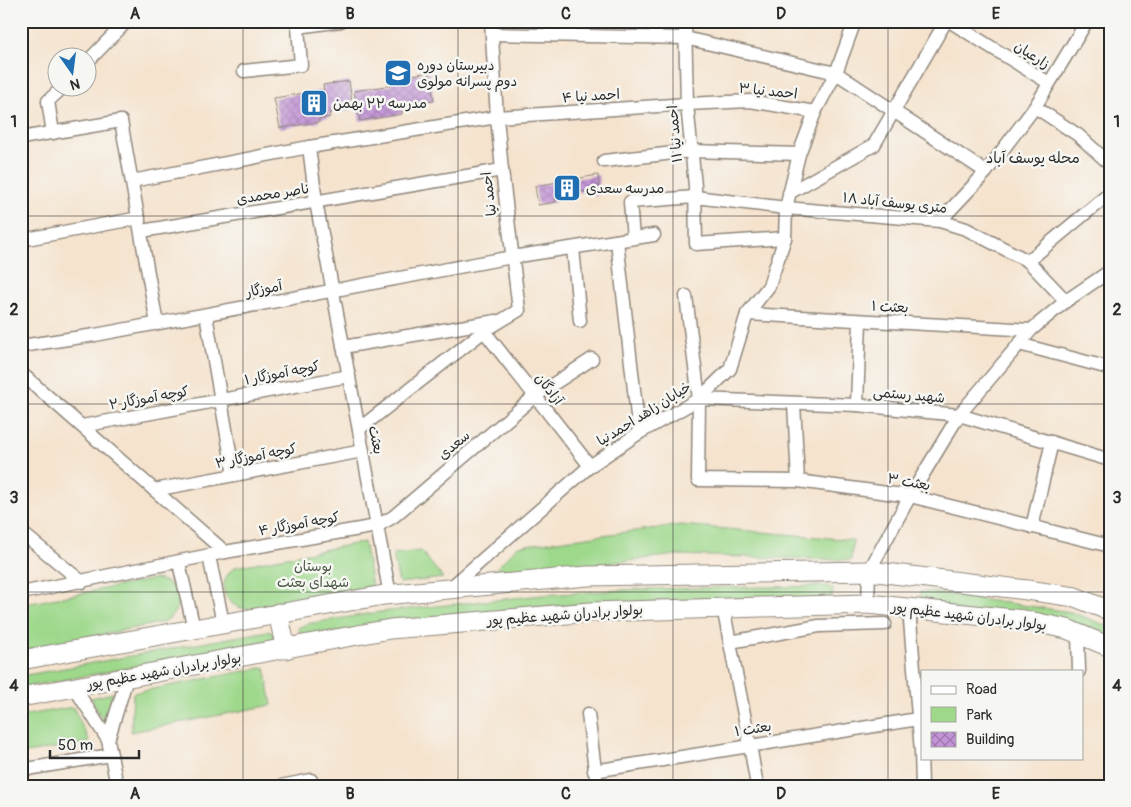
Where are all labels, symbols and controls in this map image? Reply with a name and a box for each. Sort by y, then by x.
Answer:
text: A [130,4,141,24]
text: B [345,4,355,24]
text: C [561,4,571,24]
text: D [776,4,786,24]
text: E [992,4,1001,24]
street label: زارعیان [1011,37,1053,73]
north arrow [48,48,98,98]
place label: دبیرستان دوره دوم پسرانه مولوی [417,57,517,92]
school or university icon: دبیرستان دوره دوم پسرانه مولوی [383,58,413,88]
text: N [68,75,82,94]
street label: احمد نیا ۳ [738,79,798,103]
street label: احمد نیا ۴ [561,85,621,107]
building icon: مدرسه ۲۲ بهمن [299,88,329,118]
place label: مدرسه ۲۲ بهمن [333,95,427,112]
street label: احمد نیا ۱۱ [664,105,686,163]
text: 1 [11,112,17,132]
text: 1 [1114,112,1120,132]
district label: محله یوسف آباد [986,149,1080,168]
street label: احمد نیا [478,171,500,217]
building icon: مدرسه سعدی [552,173,582,203]
street label: ناصر محمدی [235,180,311,208]
place label: مدرسه سعدی [586,180,664,197]
street label: ۱۸ متری یوسف آباد [842,189,948,217]
street label: آموزگار [243,277,284,301]
street label: بعثت ۱ [871,298,909,316]
text: 2 [10,300,19,320]
text: 2 [1113,300,1122,320]
street label: کوچه آموزگار ۱ [243,357,321,390]
street label: آزادگان [531,370,567,409]
street label: خیابان زاهد احمدنیا [594,378,694,450]
street label: کوچه آموزگار ۲ [108,383,190,414]
street label: شهید رستمی [872,383,946,407]
street label: بعثت [365,424,387,456]
street label: سعدی [435,427,473,463]
street label: کوچه آموزگار ۳ [214,440,298,473]
street label: بعثت ۳ [886,470,932,494]
text: 3 [10,488,19,508]
text: 3 [1113,488,1122,508]
street label: کوچه آموزگار ۴ [257,509,341,540]
park label: بوستان شهدای بعثت [277,558,349,591]
street label: بولوار برادران شهید عظیم‌ پور [889,598,1048,636]
street label: بولوار برادران شهید عظیم‌ پور [485,601,644,631]
street label: بولوار برادران شهید عظیم‌ پور [85,649,243,695]
legend [921,670,1084,760]
text: 4 [9,676,19,696]
text: 4 [1112,676,1122,696]
text: Road [966,680,997,699]
text: Park [966,706,993,725]
street label: بعثت ۱ [733,718,773,740]
scale bar [50,727,139,759]
text: Building [966,730,1014,749]
text: 50 m [58,736,93,755]
text: A [130,784,141,804]
text: B [345,784,355,804]
text: C [561,784,571,804]
text: D [776,784,786,804]
text: E [992,784,1001,804]

